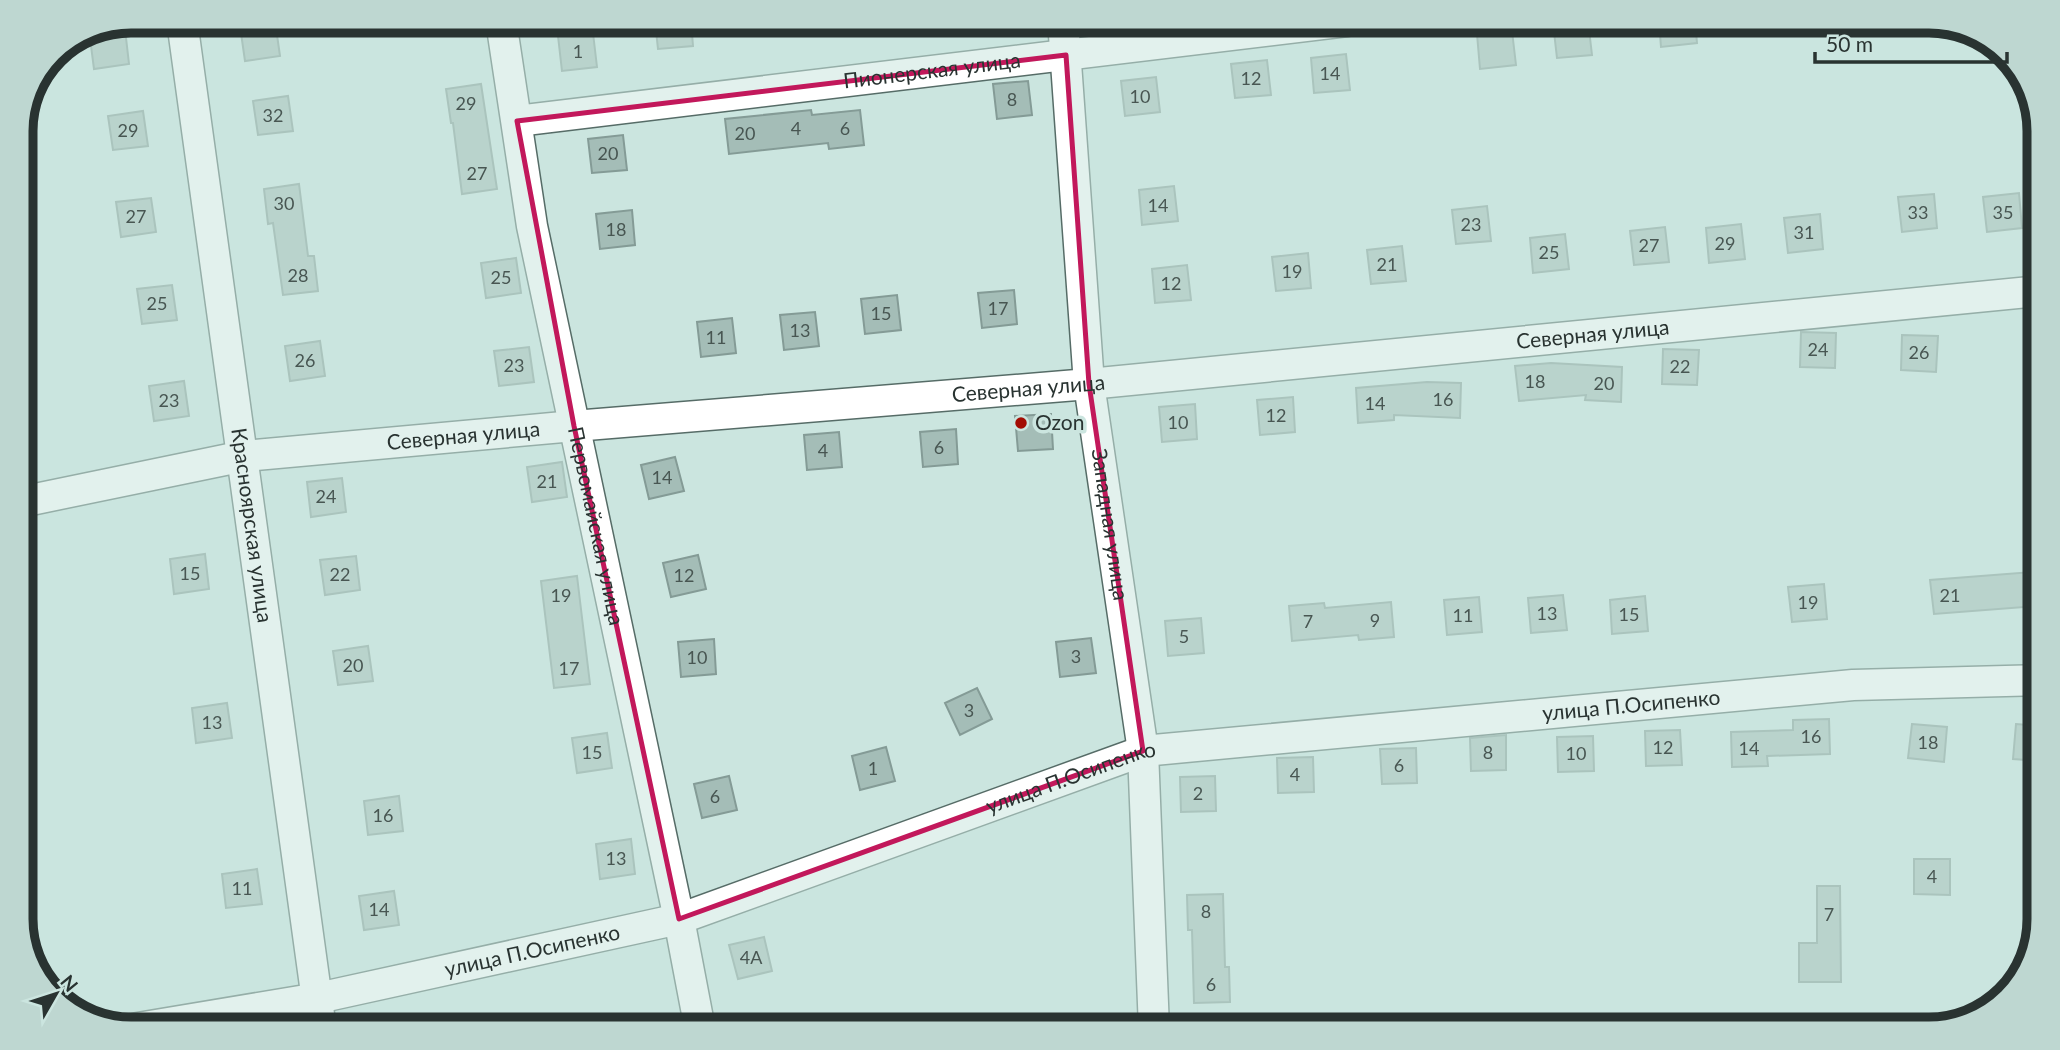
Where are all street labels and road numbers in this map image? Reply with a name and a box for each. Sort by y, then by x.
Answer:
street label: Пионерская улица [842,46,1022,93]
street label: Северная улица [1515,313,1670,353]
street label: Северная улица [951,369,1106,406]
street label: Северная улица [386,415,541,454]
street label: Первомайская улица [564,424,630,627]
street label: Красноярская улица [227,426,279,624]
street label: Западная улица [1088,447,1135,602]
street label: улица П.Осипенко [1541,683,1721,725]
street label: улица П.Осипенко [982,736,1157,818]
street label: улица П.Осипенко [442,918,622,981]

